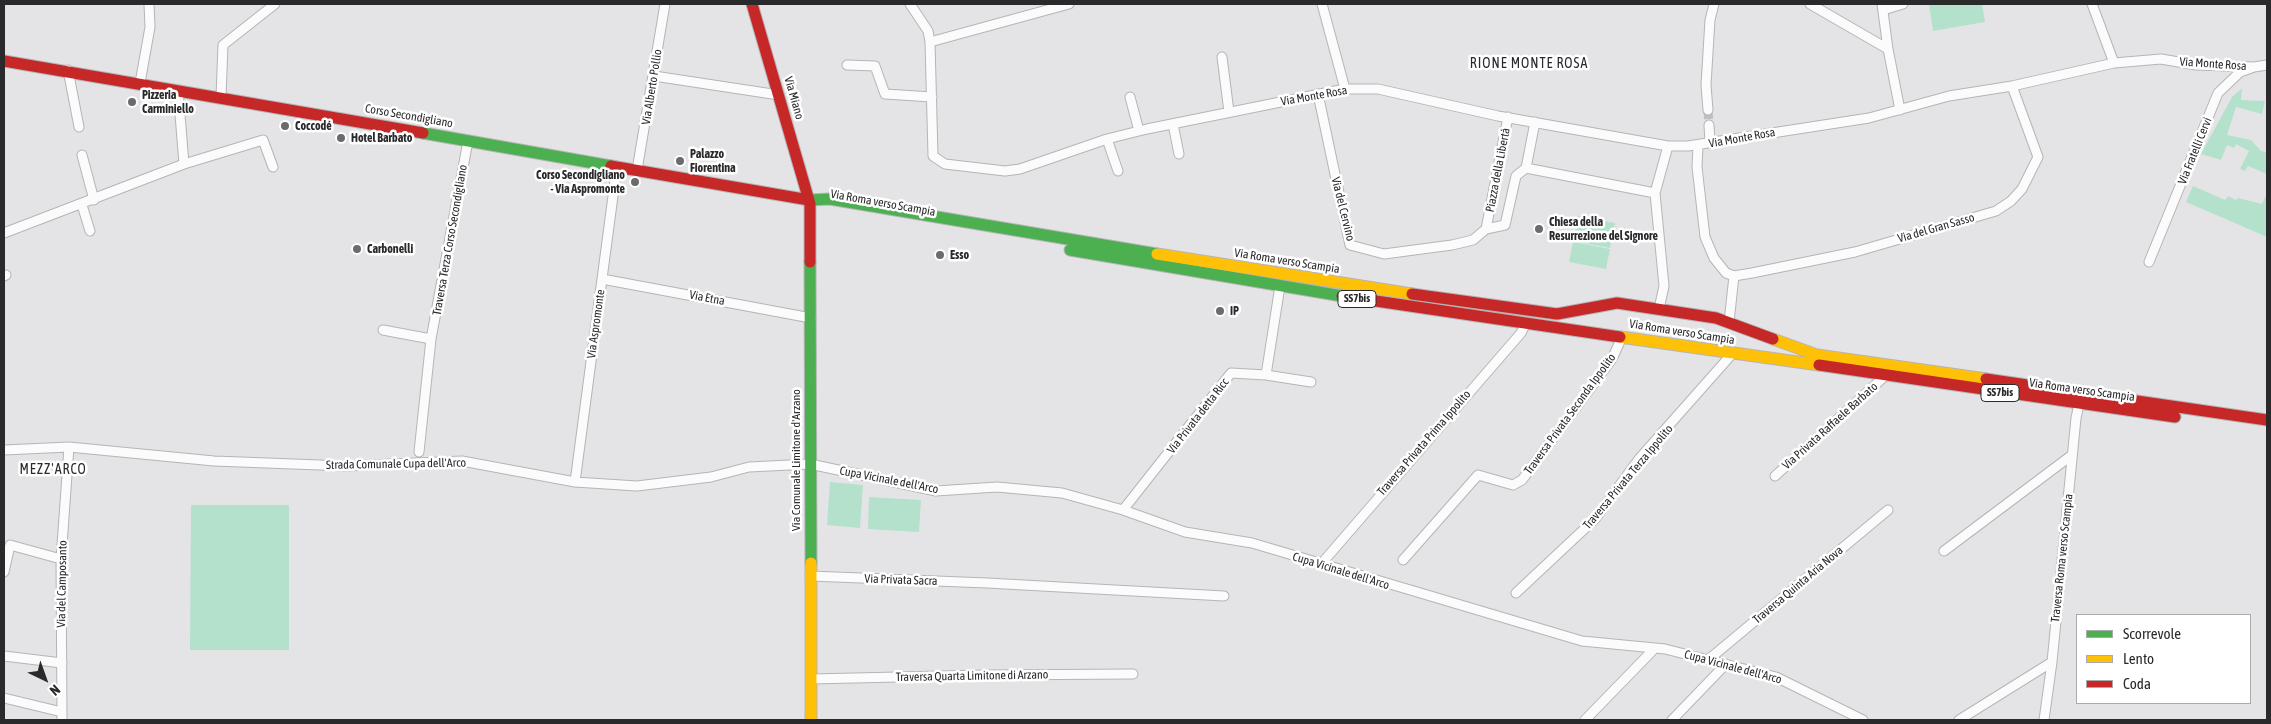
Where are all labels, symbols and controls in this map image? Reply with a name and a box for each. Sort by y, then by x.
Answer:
street label: Via Alberto Pollio [639,48,665,126]
street label: Via Monte Rosa [2179,54,2247,74]
district label: RIONE MONTE ROSA [1468,56,1590,72]
street label: Via Miano [781,75,807,121]
street label: Via Monte Rosa [1280,83,1348,109]
place label: Pizzeria Carminiello [142,88,194,116]
marker: Pizzeria Carminiello [126,96,138,108]
street label: Corso Secondigliano [364,101,454,131]
street label: Via Fratelli Cervi [2175,115,2215,187]
place label: Coccodé [295,119,332,133]
marker: Coccodé [279,120,291,132]
street label: Via Monte Rosa [1708,125,1776,151]
street label: Piazza della Libertà [1483,127,1513,213]
place label: Hotel Barbato [351,131,412,145]
marker: Hotel Barbato [335,132,347,144]
place label: Palazzo Fiorentina [690,147,736,175]
marker: Palazzo Fiorentina [674,155,686,167]
street label: Traversa Terza Corso Secondigliano [430,164,470,316]
place label: Corso Secondigliano - Via Aspromonte [536,168,625,196]
marker: Corso Secondigliano - Via Aspromonte [629,176,641,188]
street label: Via del Cervino [1328,176,1358,242]
street label: Via Roma verso Scampia [829,187,937,219]
street label: Via del Gran Sasso [1896,210,1976,246]
place label: Chiesa della Resurrezione del Signore [1549,215,1658,243]
marker: Chiesa della Resurrezione del Signore [1533,223,1545,235]
place label: Carbonelli [367,242,413,256]
marker: Carbonelli [351,243,363,255]
street label: Via Roma verso Scampia [1233,246,1341,276]
place label: Esso [950,248,969,262]
marker: Esso [934,249,946,261]
street label: Via Aspromonte [584,288,608,360]
street label: Via Etna [688,288,726,308]
road number: SS7bis [1338,290,1376,308]
place label: IP [1230,304,1239,318]
marker: IP [1214,305,1226,317]
street label: Via Roma verso Scampia [1628,317,1736,347]
street label: Traversa Privata Seconda Ippolito [1521,351,1619,477]
street label: Via Privata detta Ricc [1164,375,1232,457]
street label: Via Roma verso Scampia [2028,375,2136,405]
street label: Via Privata Raffaele Barbato [1779,379,1881,473]
road number: SS7bis [1981,384,2019,402]
street label: Traversa Privata Prima Ippolito [1374,387,1474,499]
street label: Via Comunale Limitone d'Arzano [789,389,803,531]
street label: Traversa Privata Terza Ippolito [1580,422,1676,532]
street label: Strada Comunale Cupa dell'Arco [326,456,466,472]
district label: MEZZ'ARCO [18,462,88,478]
street label: Cupa Vicinale dell'Arco [838,463,940,497]
street label: Traversa Roma verso Scampia [2048,493,2076,623]
street label: Via del Camposanto [54,540,70,628]
street label: Traversa Quinta Aria Nova [1750,543,1846,627]
street label: Cupa Vicinale dell'Arco [1291,549,1391,593]
street label: Via Privata Sacra [864,572,938,588]
legend [2076,614,2251,704]
text: Scorrevole [2123,625,2181,642]
street label: Cupa Vicinale dell'Arco [1683,647,1783,687]
text: Lento [2123,650,2154,667]
north arrow [20,654,70,704]
street label: Traversa Quarta Limitone di Arzano [896,667,1048,685]
text: Coda [2123,675,2151,692]
text: N [47,681,63,699]

